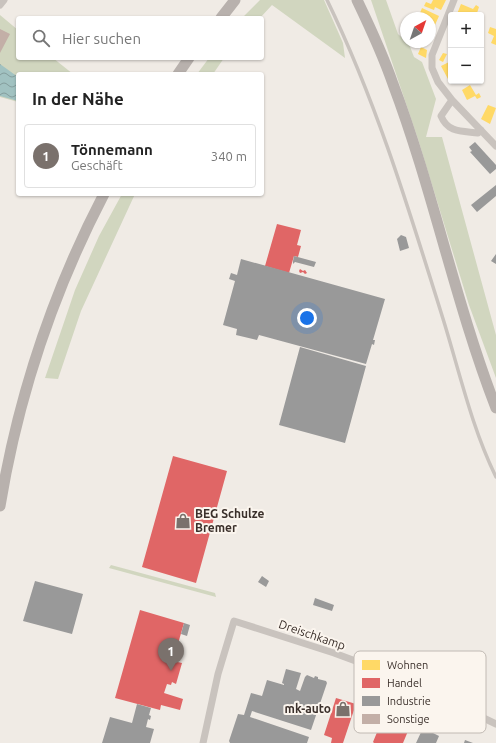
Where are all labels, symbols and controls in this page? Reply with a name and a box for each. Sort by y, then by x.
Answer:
north arrow [400,12,436,48]
map controls [448,12,484,84]
button: + [448,12,484,48]
search box [16,16,264,60]
icon: search [30,27,52,49]
text: Hier suchen [62,30,141,47]
button: − [448,48,484,84]
text: In der Nähe [32,89,124,108]
text: Tönnemann [71,141,153,158]
text: 1 [42,149,50,163]
text: 340 m [211,149,247,163]
text: Geschäft [71,158,123,172]
your location [297,308,317,328]
place label: BEG Schulze Bremer [195,507,264,534]
shop icon: BEG Schulze Bremer [174,512,192,530]
street label: Dreischkamp [277,617,347,652]
pin: 1 [158,638,184,671]
legend [354,651,486,733]
text: Wohnen [387,659,428,671]
text: Handel [387,677,422,689]
text: Industrie [387,695,431,707]
shop icon: mk-auto [334,700,352,718]
place label: mk-auto [285,702,331,715]
text: Sonstige [387,713,430,725]

